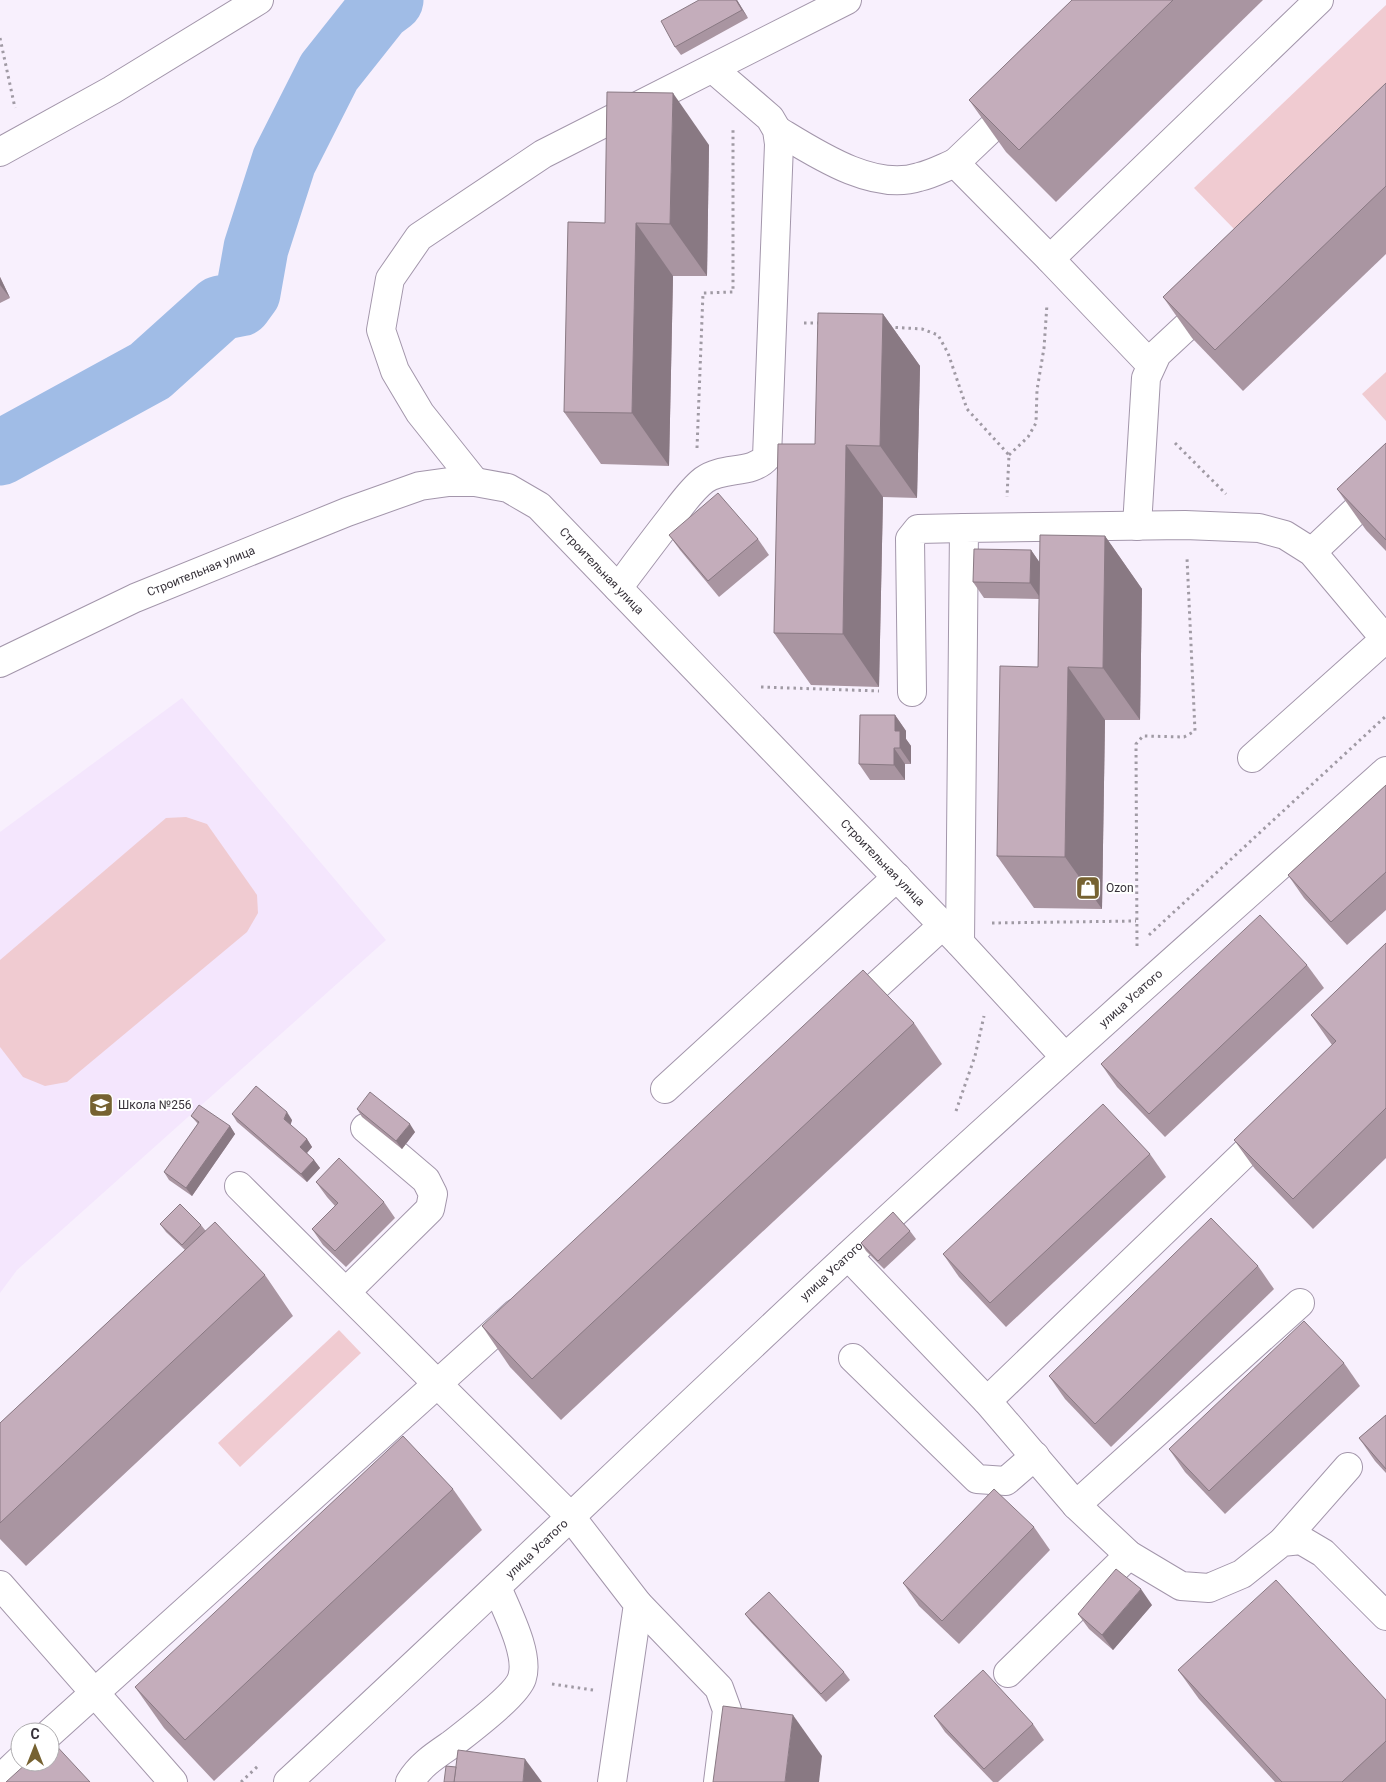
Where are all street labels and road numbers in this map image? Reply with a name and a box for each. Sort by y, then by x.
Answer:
street label: Строительная улица [557,525,647,617]
street label: Строительная улица [145,543,257,599]
street label: Строительная улица [838,816,928,909]
street label: улица Усатого [1097,966,1165,1030]
street label: улица Усатого [798,1239,866,1303]
street label: улица Усатого [503,1516,571,1581]

